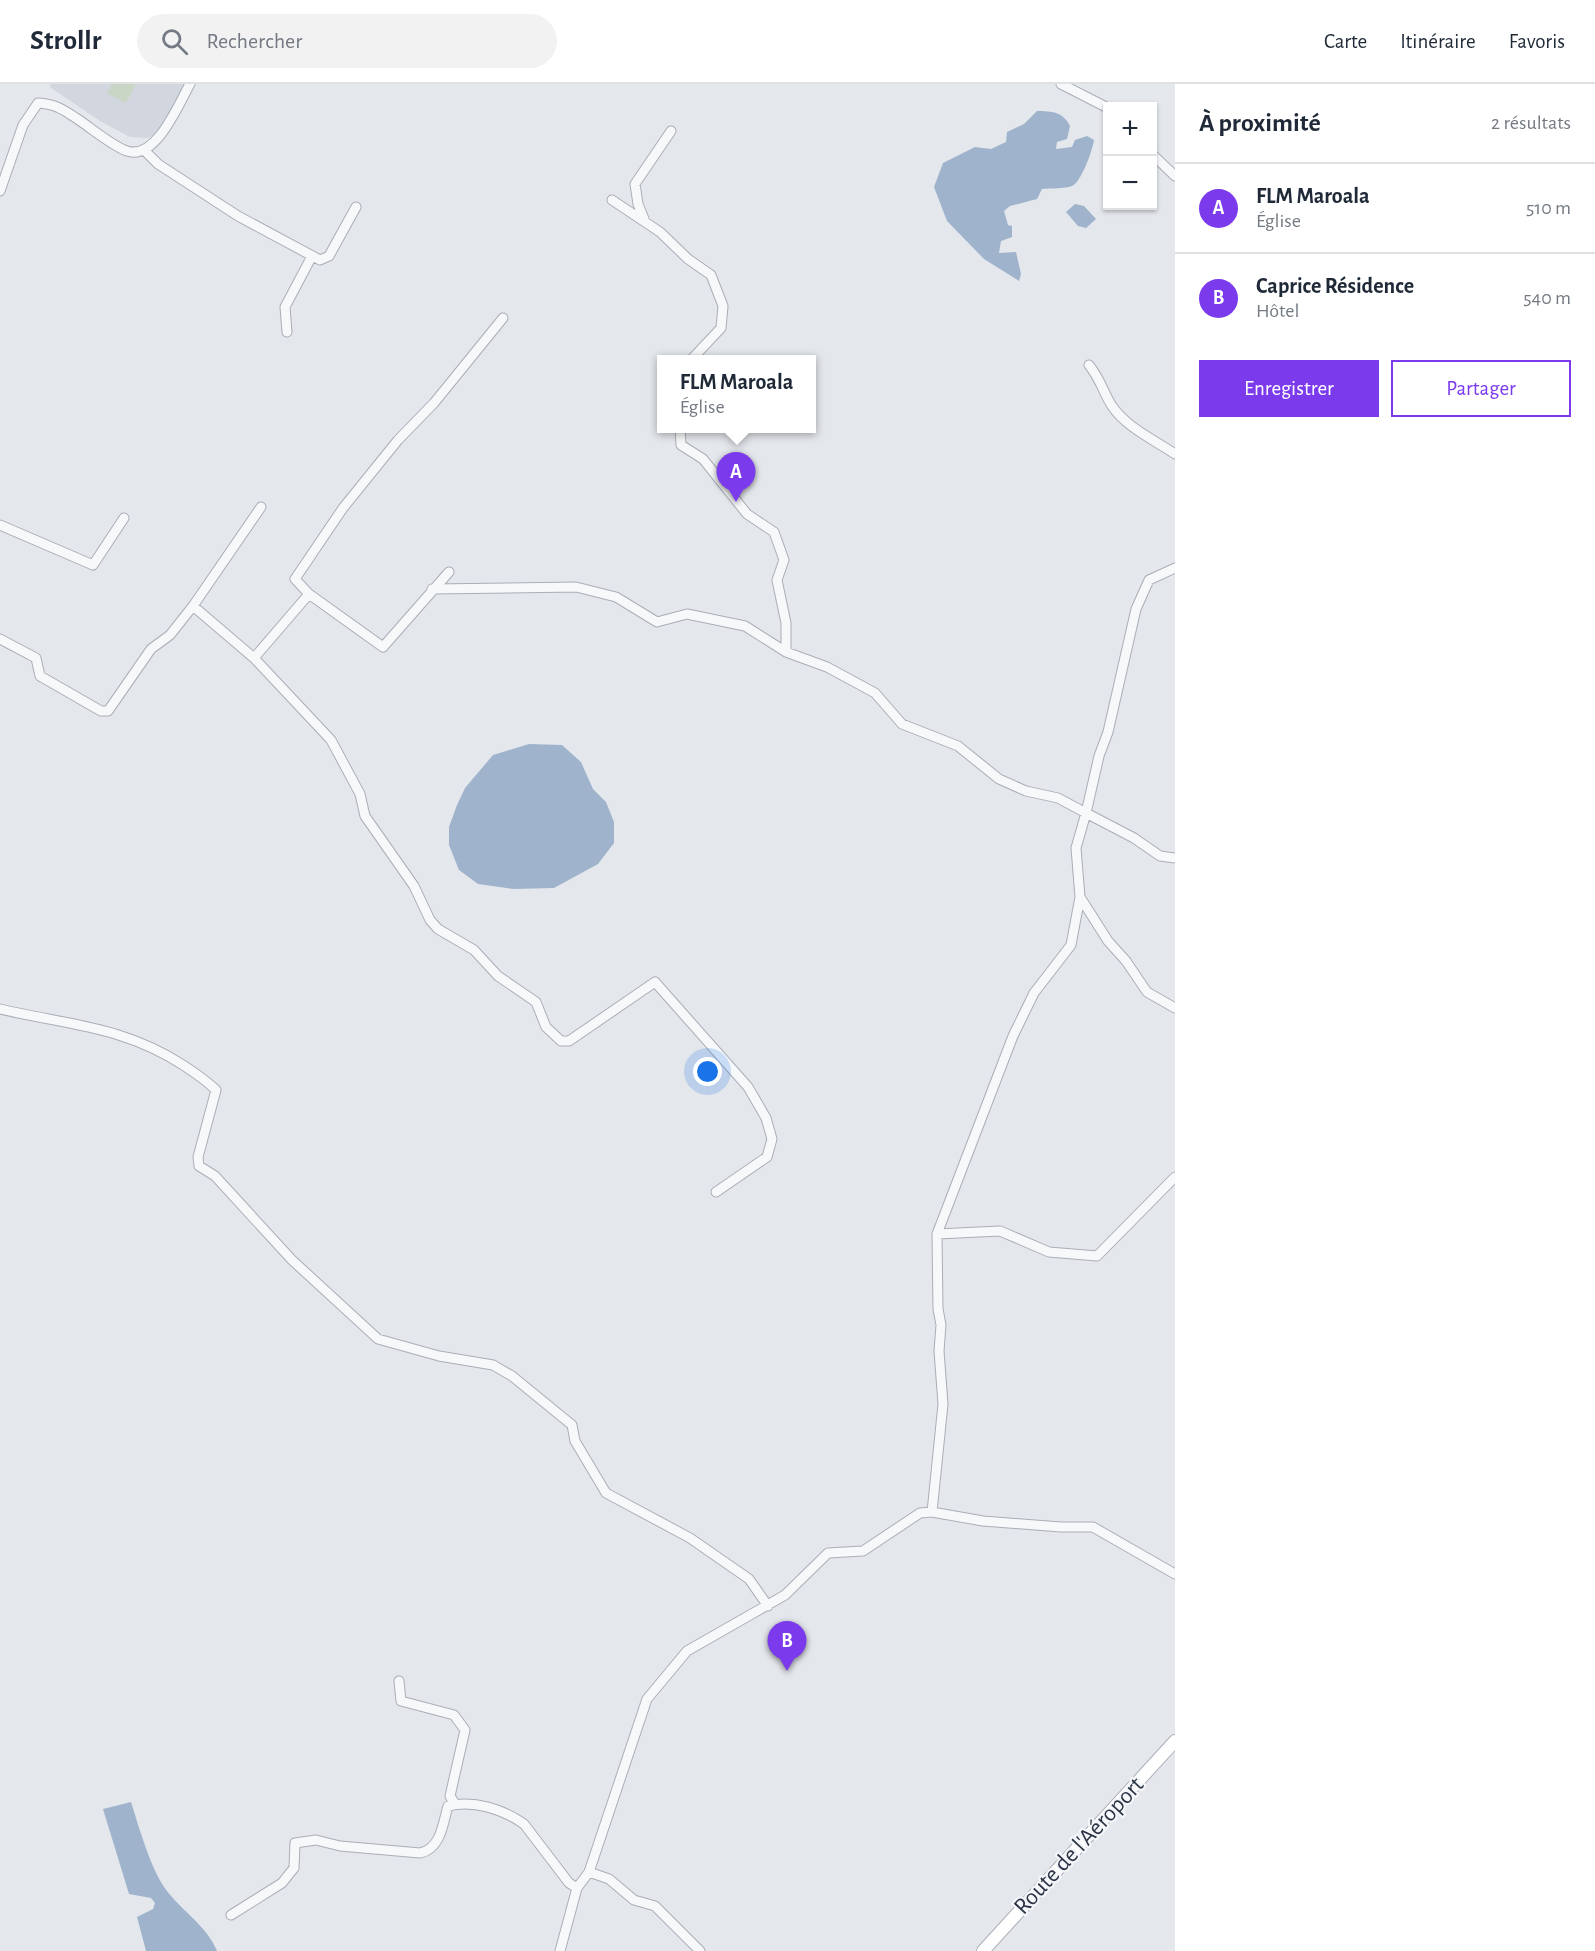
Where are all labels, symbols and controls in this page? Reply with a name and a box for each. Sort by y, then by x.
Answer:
search box [137,14,557,68]
icon: search [158,25,191,58]
text: Strollr [30,27,101,55]
text: Rechercher [206,30,302,52]
text: Carte [1324,31,1367,52]
text: Itinéraire [1400,31,1476,52]
text: Favoris [1509,31,1565,52]
map controls [1103,102,1157,210]
button: + [1103,102,1157,156]
text: À proximité [1199,110,1321,136]
text: 2 résultats [1491,113,1571,133]
button: − [1103,156,1157,210]
text: FLM Maroala [1256,185,1370,207]
text: A [1213,198,1225,218]
text: 510 m [1526,198,1571,218]
text: Église [1256,211,1301,231]
text: Caprice Résidence [1256,275,1414,297]
text: B [1213,288,1224,308]
text: 540 m [1523,288,1571,308]
text: Hôtel [1256,301,1299,321]
popup [657,355,816,433]
button: Enregistrer [1199,360,1379,417]
button: Partager [1391,360,1571,417]
text: FLM Maroala [680,371,793,393]
text: Église [680,397,725,417]
pin: A [716,452,756,502]
your location [693,1057,722,1086]
pin: B [768,1622,806,1671]
street label: Route de l'Aéroport [1010,1772,1149,1919]

